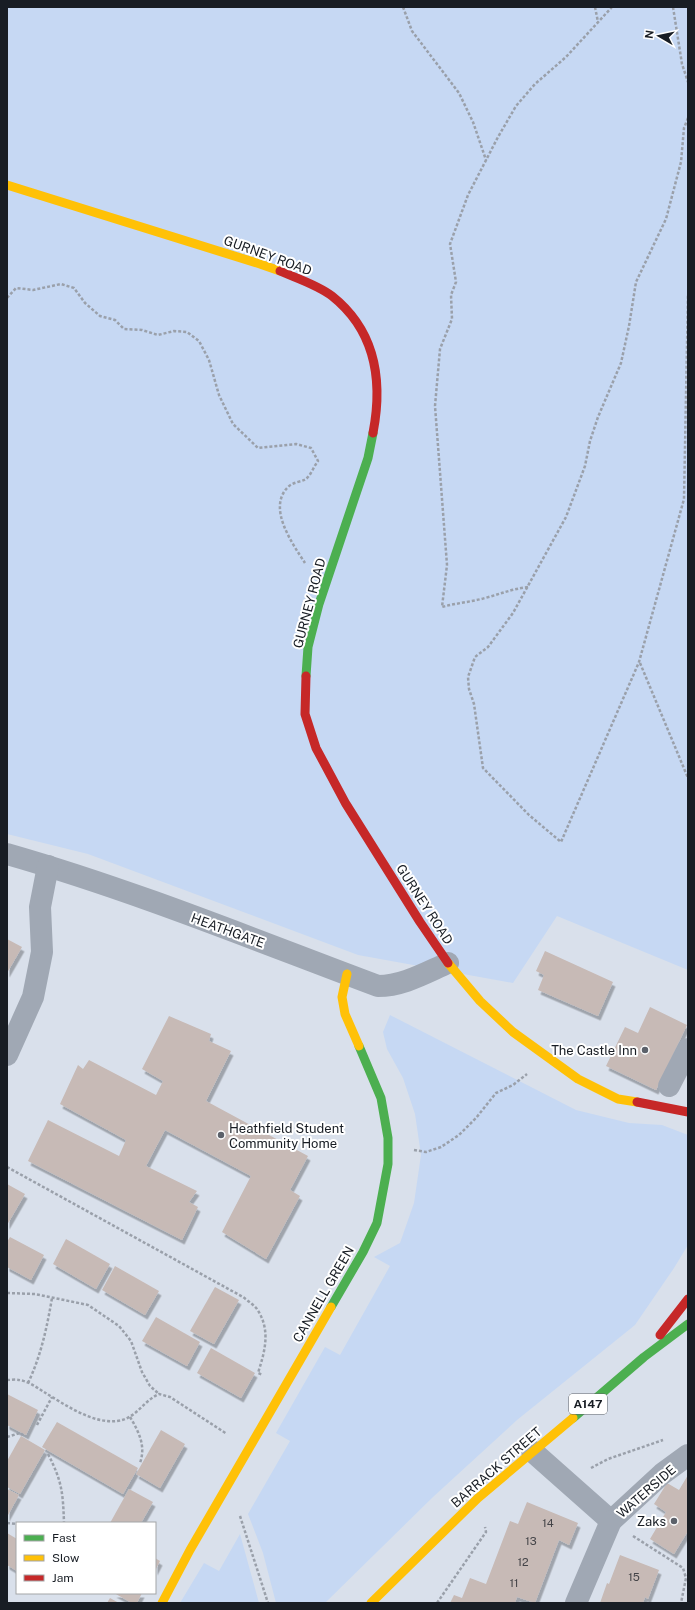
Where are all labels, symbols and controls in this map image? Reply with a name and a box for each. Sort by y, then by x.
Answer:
north arrow [639,16,679,56]
text: N [643,29,656,40]
street label: GURNEY ROAD [222,233,314,278]
street label: GURNEY ROAD [290,557,329,650]
street label: GURNEY ROAD [393,861,456,947]
street label: HEATHGATE [189,910,267,951]
place label: The Castle Inn [551,1043,637,1058]
marker: The Castle Inn [640,1045,650,1055]
place label: Heathfield Student Community Home [229,1121,344,1151]
marker: Heathfield Student Community Home [216,1130,226,1140]
street label: CANNELL GREEN [290,1244,357,1345]
road number: A147 [569,1394,607,1414]
street label: BARRACK STREET [448,1424,545,1511]
street label: WATERSIDE [614,1462,679,1521]
place label: Zaks [637,1514,666,1529]
marker: Zaks [669,1516,679,1526]
house number: 14 [542,1517,554,1529]
legend [16,1522,156,1594]
text: Fast [52,1531,77,1545]
house number: 13 [525,1535,537,1547]
text: Slow [52,1551,80,1565]
house number: 12 [517,1556,529,1568]
text: Jam [52,1571,74,1585]
house number: 15 [628,1571,640,1583]
house number: 11 [510,1577,518,1589]

